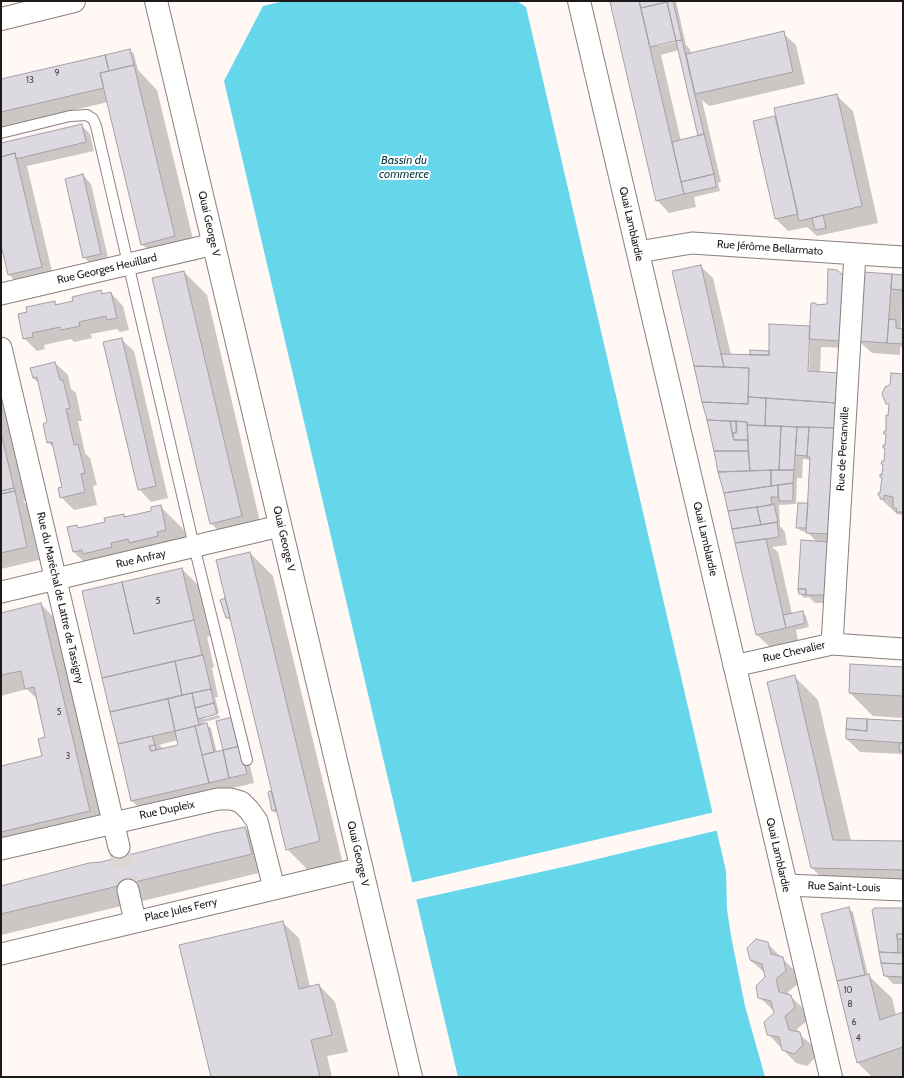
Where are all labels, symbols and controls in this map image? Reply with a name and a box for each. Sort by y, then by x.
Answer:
house number: 9 [54,68,60,78]
house number: 13 [26,75,34,85]
water label: Bassin du commerce [379,153,429,181]
street label: Quai Lamblardie [616,185,646,263]
street label: Quai George V [195,190,223,258]
street label: Rue Jérôme Bellarmato [716,238,824,258]
street label: Rue Georges Heuillard [56,251,158,287]
street label: Rue de Percanville [834,406,852,492]
street label: Quai Lamblardie [690,500,720,578]
street label: Quai George V [270,505,298,573]
street label: Rue du Maréchal de Lattre de Tassigny [34,511,86,685]
street label: Rue Anfray [115,547,167,571]
house number: 5 [156,596,160,606]
street label: Rue Chevalier [762,638,826,666]
house number: 5 [57,707,61,717]
house number: 3 [66,751,70,761]
street label: Rue Dupleix [138,798,196,822]
street label: Quai Lamblardie [763,816,793,894]
street label: Quai George V [344,820,372,888]
street label: Rue Saint-Louis [807,879,881,895]
street label: Place Jules Ferry [143,895,219,925]
house number: 10 [843,985,853,995]
house number: 8 [847,999,853,1009]
house number: 6 [851,1017,857,1027]
house number: 4 [855,1033,861,1043]

